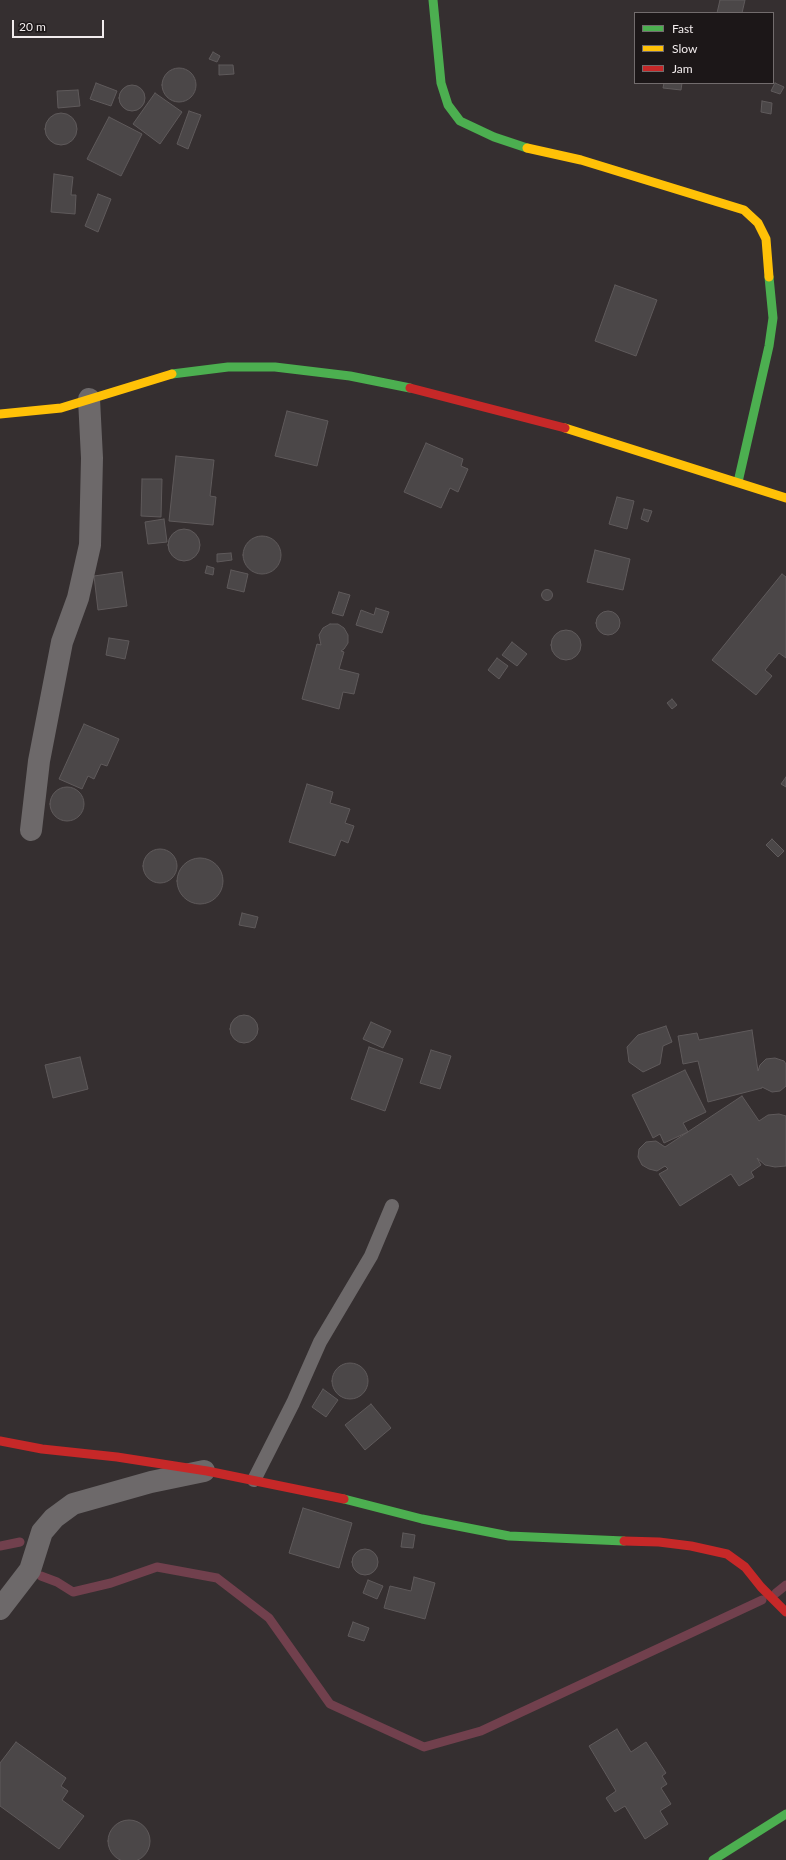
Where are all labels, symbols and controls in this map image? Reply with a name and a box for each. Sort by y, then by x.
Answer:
scale bar [14,12,106,38]
legend [634,12,774,84]
text: 20 m [19,19,46,34]
text: Fast [672,21,693,36]
text: Slow [672,41,697,56]
text: Jam [672,61,693,76]

